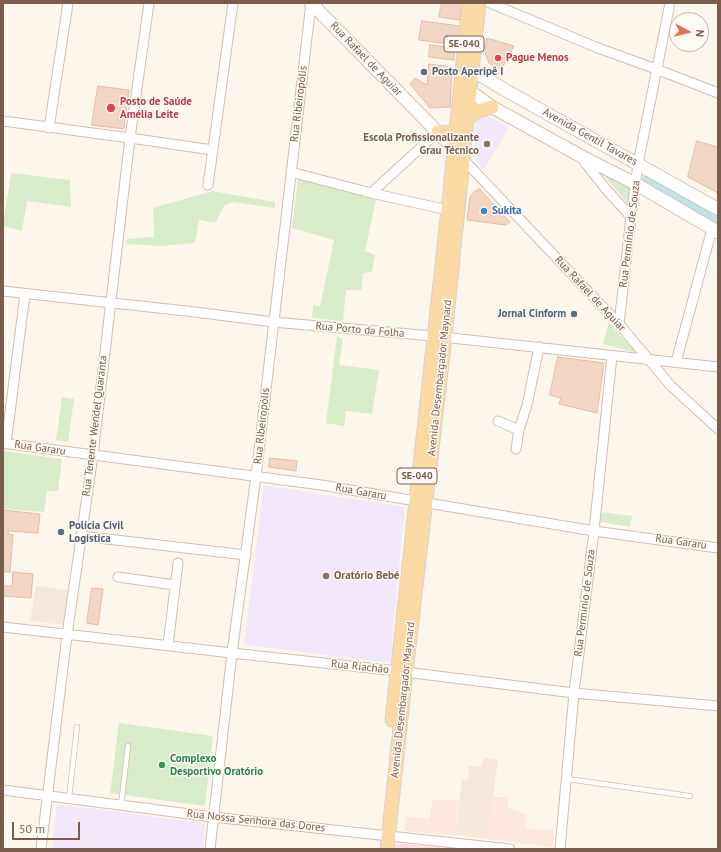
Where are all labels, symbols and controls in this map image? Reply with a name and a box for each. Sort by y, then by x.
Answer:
north arrow [669,12,709,52]
street label: Rua Rafael de Aguiar [327,19,405,99]
text: N [693,29,707,38]
road number: SE-040 [444,36,484,52]
place label: Pague Menos [506,51,569,65]
marker: Pague Menos [493,53,503,63]
street label: Rua Ribeiropólis [288,65,310,143]
place label: Posto Aperipê I [432,65,503,79]
marker: Posto Aperipê I [419,67,429,77]
place label: Posto de Saúde Amélia Leite [120,95,192,121]
marker: Posto de Saúde Amélia Leite [105,102,117,114]
street label: Avenida Gentil Tavares [540,105,640,169]
place label: Escola Profissionalizante Grau Técnico [363,131,479,157]
marker: Escola Profissionalizante Grau Técnico [482,139,492,149]
street label: Rua Permínio de Souza [617,180,643,288]
place label: Sukita [492,204,521,218]
marker: Sukita [479,206,489,216]
street label: Rua Rafael de Aguiar [552,254,628,334]
street label: Avenida Desembargador Maynard [425,299,455,457]
place label: Jornal Cinform [498,307,566,321]
marker: Jornal Cinform [569,309,579,319]
street label: Rua Porto da Folha [315,320,405,340]
street label: Rua Tenente Wendel Quaranta [80,355,110,497]
street label: Rua Ribeiropólis [251,387,273,465]
street label: Rua Gararu [13,438,67,458]
road number: SE-040 [397,468,437,484]
street label: Rua Gararu [334,481,388,503]
place label: Polícia Civil Logística [69,519,124,545]
marker: Polícia Civil Logística [56,527,66,537]
street label: Rua Gararu [654,532,708,552]
street label: Rua Permínio de Souza [572,549,598,657]
place label: Oratório Bebé [334,569,399,583]
marker: Oratório Bebé [321,571,331,581]
street label: Avenida Desembargador Maynard [388,621,418,779]
street label: Rua Riachão [330,657,390,677]
place label: Complexo Desportivo Oratório [170,752,263,778]
marker: Complexo Desportivo Oratório [157,760,167,770]
street label: Rua Nossa Senhora das Dores [186,807,326,835]
scale bar [14,814,82,840]
text: 50 m [19,821,45,836]

